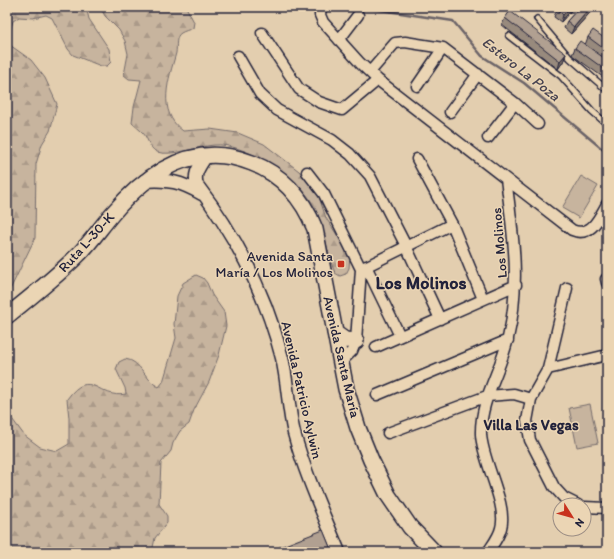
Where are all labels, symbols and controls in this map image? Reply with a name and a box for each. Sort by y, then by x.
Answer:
water label: Estero La Poza [478,33,564,105]
street label: Los Molinos [488,207,511,279]
street label: Ruta L-30-K [55,209,118,276]
place label: Avenida Santa María / Los Molinos [216,248,333,281]
marker: Avenida Santa María / Los Molinos [336,259,346,269]
district label: Los Molinos [375,272,467,294]
street label: Avenida Santa María [319,295,364,420]
street label: Avenida Patricio Aylwin [277,320,326,461]
district label: Villa Las Vegas [483,416,579,435]
north arrow [552,497,592,537]
text: N [572,516,587,530]

